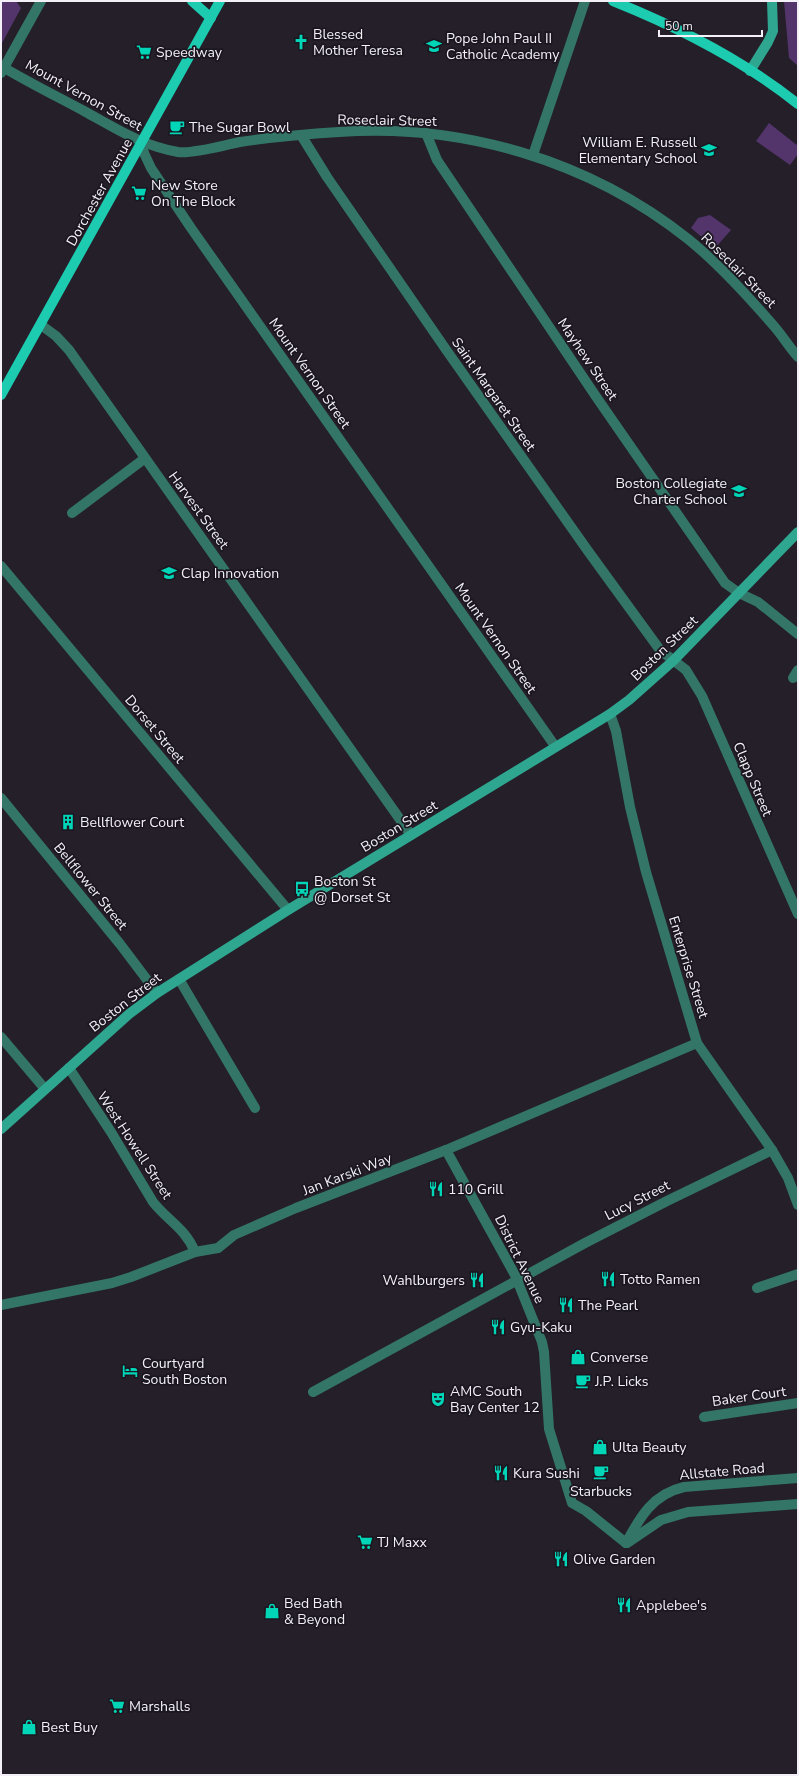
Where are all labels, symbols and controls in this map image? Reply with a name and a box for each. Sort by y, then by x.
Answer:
scale bar [659,12,762,38]
text: 50 m [665,18,693,34]
place label: Blessed Mother Teresa [313,25,403,60]
place label: Pope John Paul II Catholic Academy [446,29,560,64]
church icon: Blessed Mother Teresa [292,33,310,51]
school or university icon: Pope John Paul II Catholic Academy [425,37,443,55]
supermarket icon: Speedway [135,43,153,61]
place label: Speedway [156,43,223,62]
street label: Mount Vernon Street [22,55,146,136]
street label: Roseclair Street [337,110,437,131]
cafe icon: The Sugar Bowl [168,118,186,136]
place label: The Sugar Bowl [189,118,291,137]
place label: William E. Russell Elementary School [579,133,698,168]
street label: Dorchester Avenue [62,135,137,249]
school or university icon: William E. Russell Elementary School [700,141,718,159]
place label: New Store On The Block [151,176,237,211]
supermarket icon: New Store On The Block [130,184,148,202]
street label: Roseclair Street [697,229,781,312]
street label: Mount Vernon Street [264,314,355,432]
street label: Mayhew Street [553,314,622,404]
street label: Saint Margaret Street [447,334,540,455]
street label: Harvest Street [164,468,233,553]
place label: Boston Collegiate Charter School [615,474,728,509]
school or university icon: Boston Collegiate Charter School [730,482,748,500]
school or university icon: Clap Innovation [160,564,178,582]
place label: Clap Innovation [181,564,279,583]
street label: Mount Vernon Street [450,579,541,697]
street label: Boston Street [627,611,702,685]
street label: Dorset Street [120,691,189,768]
street label: Clapp Street [728,739,777,819]
street label: Boston Street [357,796,441,857]
building icon: Bellflower Court [59,813,77,831]
place label: Bellflower Court [80,813,184,832]
street label: Bellflower Street [49,839,132,934]
place label: Boston St @ Dorset St [314,872,390,907]
bus stop icon: Boston St @ Dorset St [293,880,311,898]
street label: Enterprise Street [664,914,713,1021]
street label: Boston Street [85,968,165,1036]
street label: West Howell Street [93,1088,177,1203]
street label: Jan Karski Way [299,1148,395,1201]
street label: Lucy Street [601,1176,673,1225]
restaurant icon: 110 Grill [427,1180,445,1198]
place label: 110 Grill [448,1180,504,1199]
street label: District Avenue [490,1212,549,1307]
restaurant icon: Totto Ramen [599,1270,617,1288]
place label: Totto Ramen [620,1270,700,1289]
place label: Wahlburgers [383,1271,465,1290]
restaurant icon: Wahlburgers [468,1271,486,1289]
restaurant icon: The Pearl [557,1296,575,1314]
place label: The Pearl [578,1296,639,1315]
restaurant icon: Gyu-Kaku [489,1318,507,1336]
place label: Gyu-Kaku [510,1318,572,1337]
shop icon: Converse [569,1348,587,1366]
place label: Converse [590,1348,648,1367]
place label: Courtyard South Boston [142,1354,227,1389]
hotel icon: Courtyard South Boston [121,1362,139,1380]
cafe icon: J.P. Licks [574,1372,592,1390]
place label: J.P. Licks [594,1372,649,1391]
place label: AMC South Bay Center 12 [450,1382,540,1417]
street label: Baker Court [711,1382,787,1411]
theatre icon: AMC South Bay Center 12 [429,1390,447,1408]
shop icon: Ulta Beauty [591,1438,609,1456]
place label: Ulta Beauty [612,1438,687,1457]
street label: Allstate Road [678,1458,766,1485]
cafe icon: Starbucks [592,1463,610,1481]
restaurant icon: Kura Sushi [492,1464,510,1482]
place label: Kura Sushi [513,1464,580,1483]
place label: Starbucks [570,1482,632,1501]
supermarket icon: TJ Maxx [356,1533,374,1551]
place label: TJ Maxx [377,1533,428,1552]
restaurant icon: Olive Garden [552,1550,570,1568]
place label: Olive Garden [573,1550,655,1569]
place label: Bed Bath & Beyond [284,1594,345,1629]
restaurant icon: Applebee's [615,1596,633,1614]
place label: Applebee's [636,1596,707,1615]
shop icon: Bed Bath & Beyond [263,1602,281,1620]
supermarket icon: Marshalls [108,1697,126,1715]
place label: Marshalls [129,1697,191,1716]
shop icon: Best Buy [20,1718,38,1736]
place label: Best Buy [41,1718,98,1737]

